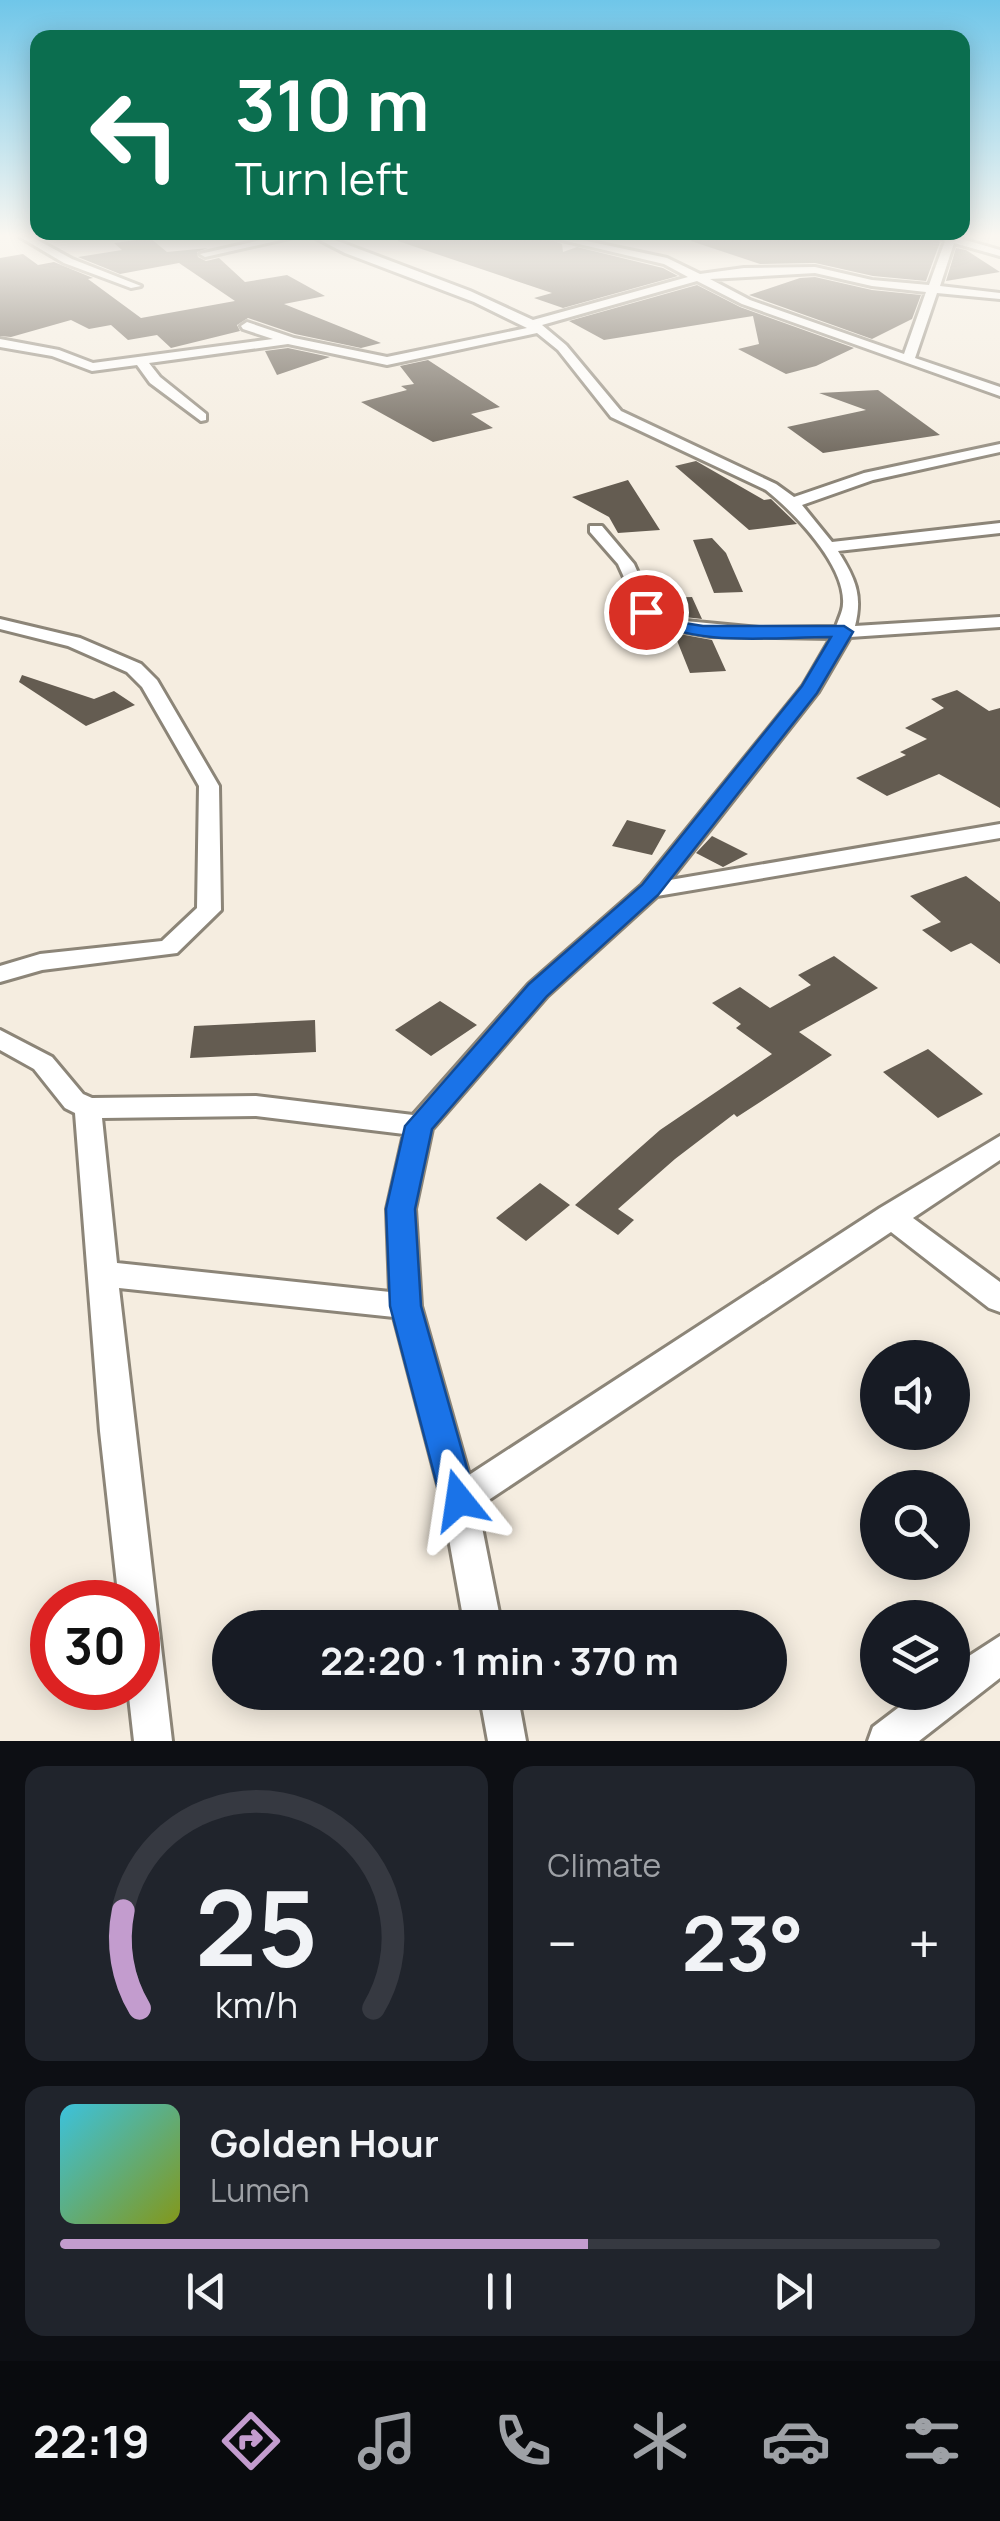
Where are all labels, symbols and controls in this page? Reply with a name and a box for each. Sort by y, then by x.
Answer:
text: 310 m [235,56,429,152]
icon: left [70,70,200,200]
text: Turn left [235,147,409,209]
pin [604,570,689,655]
icon: arrive [619,585,674,640]
map controls [860,1340,970,1710]
button: sound [860,1340,970,1450]
position arrow [407,1448,511,1552]
button: search [860,1470,970,1580]
speed limit sign: 30 [30,1580,160,1710]
button: layers [860,1600,970,1710]
text: 22:20 · 1 min · 370 m [320,1634,679,1686]
text: Climate [548,1843,661,1887]
text: 25 [195,1855,318,1997]
text: 23° [682,1891,804,1994]
text: − [548,1905,577,1981]
text: + [908,1905,940,1981]
text: km/h [215,1980,298,2029]
text: Golden Hour [210,2116,439,2168]
text: Lumen [210,2168,310,2212]
icon: previous [179,2264,234,2319]
icon: pause [472,2264,527,2319]
icon: next [766,2264,821,2319]
icon: directions [216,2406,286,2476]
icon: music [352,2406,422,2476]
icon: phone [488,2406,558,2476]
icon: climate [625,2406,695,2476]
icon: car [761,2406,831,2476]
icon: filters [897,2406,967,2476]
text: 22:19 [33,2410,150,2472]

